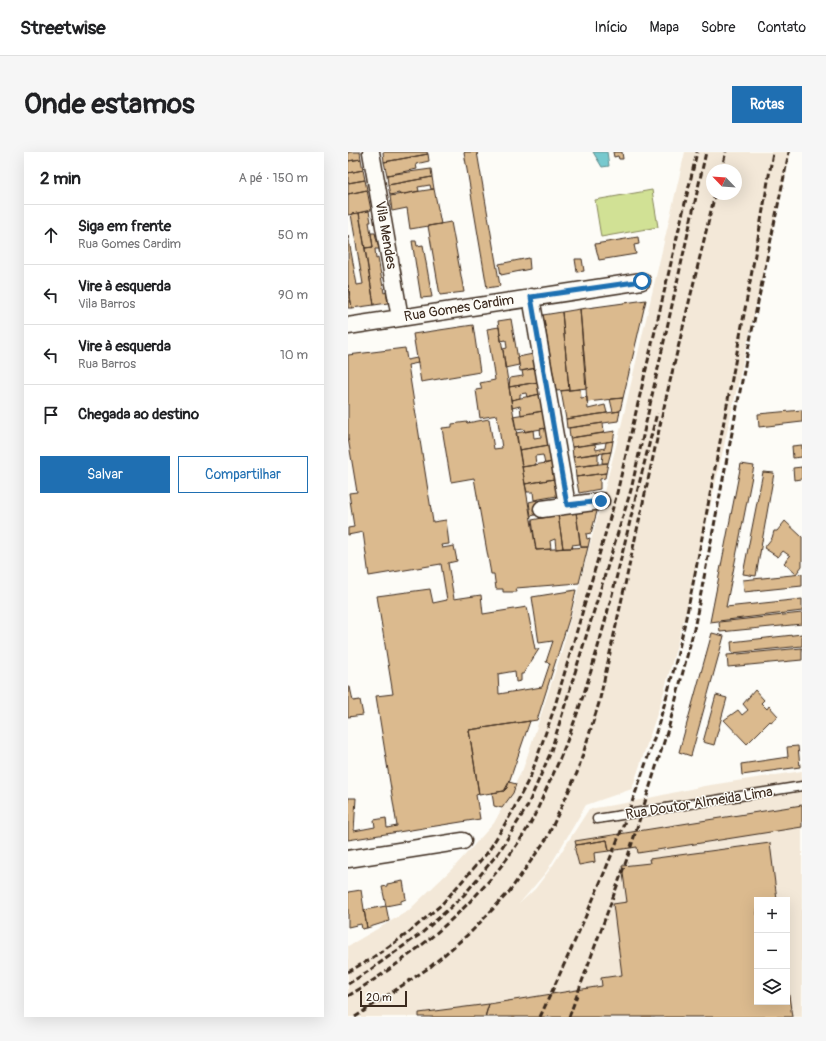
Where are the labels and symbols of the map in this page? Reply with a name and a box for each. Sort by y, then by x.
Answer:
north arrow [706,164,742,200]
street label: Vila Mendes [372,200,400,271]
route start [633,272,651,290]
street label: Rua Gomes Cardim [403,291,515,325]
route end [592,492,610,510]
street label: Rua Doutor Almeida Lima [624,783,774,823]
scale bar [360,989,407,1008]

